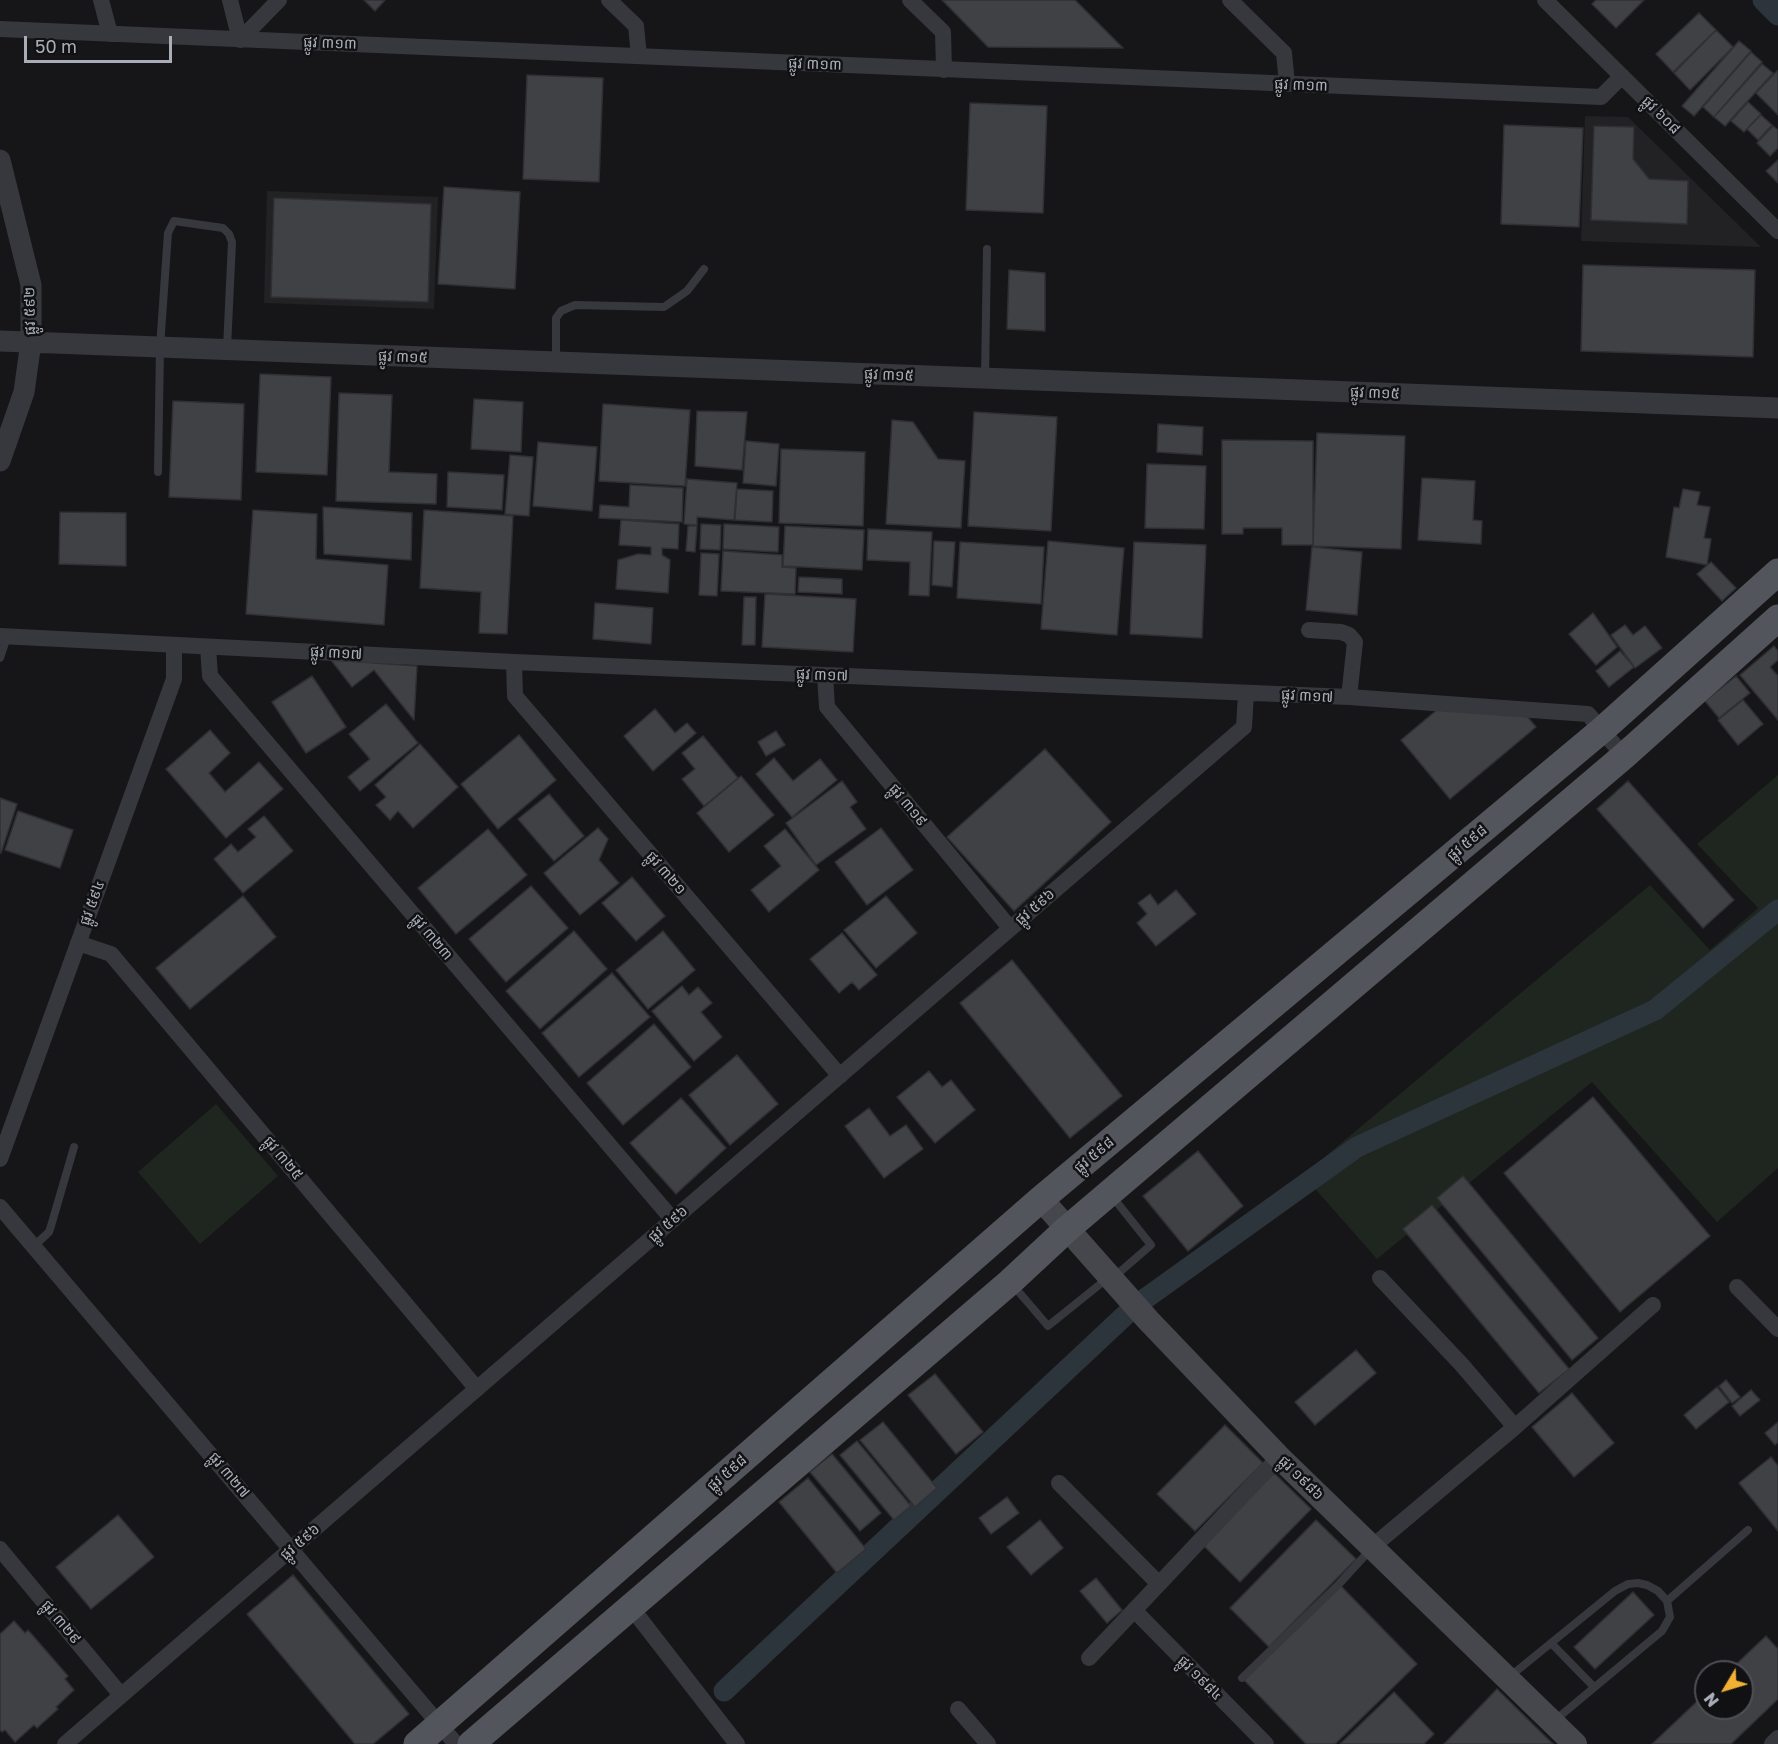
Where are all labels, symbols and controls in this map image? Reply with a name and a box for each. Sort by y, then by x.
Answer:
scale bar [27,24,176,62]
street label: ផ្លូវ ៣១៣ [303,33,357,53]
text: 50 m [35,35,77,57]
street label: ផ្លូវ ៣១៣ [788,54,842,74]
street label: ផ្លូវ ៣១៣ [1274,75,1328,95]
street label: ផ្លូវ ៦០៨ [1638,92,1684,138]
street label: ផ្លូវ ៥៩២ [21,287,39,335]
street label: ផ្លូវ ៣១៥ [378,347,428,367]
street label: ផ្លូវ ៣១៥ [864,365,914,385]
street label: ផ្លូវ ៣១៥ [1350,383,1400,403]
street label: ផ្លូវ ៣១៧ [309,643,363,663]
street label: ផ្លូវ ៣១៧ [796,665,848,685]
street label: ផ្លូវ ៣១៧ [1280,686,1334,706]
street label: ផ្លូវ ៣១៩ [885,780,931,830]
street label: ផ្លូវ ៥៩៨ [1443,821,1491,865]
street label: ផ្លូវ ៣២១ [642,848,690,898]
street label: ផ្លូវ ៥៩៤ [76,878,108,928]
street label: ផ្លូវ ៥៩៦ [1011,885,1059,929]
street label: ផ្លូវ ៣២៣ [407,910,457,964]
street label: ផ្លូវ ៣២៥ [259,1132,307,1184]
street label: ផ្លូវ ៥៩៨ [1070,1133,1118,1177]
street label: ផ្លូវ ៥៩៦ [644,1202,692,1246]
street label: ផ្លូវ ៣២៧ [205,1449,253,1501]
street label: ផ្លូវ ៥៩៨ [703,1451,751,1495]
street label: ផ្លូវ ១៩៨៦ [1275,1452,1327,1504]
street label: ផ្លូវ ៥៩៦ [276,1520,324,1564]
street label: ផ្លូវ ៣២៩ [37,1596,85,1648]
street label: ផ្លូវ ១៩៨៤ [1174,1652,1226,1704]
north arrow [1694,1660,1754,1720]
text: N [1700,1689,1723,1711]

